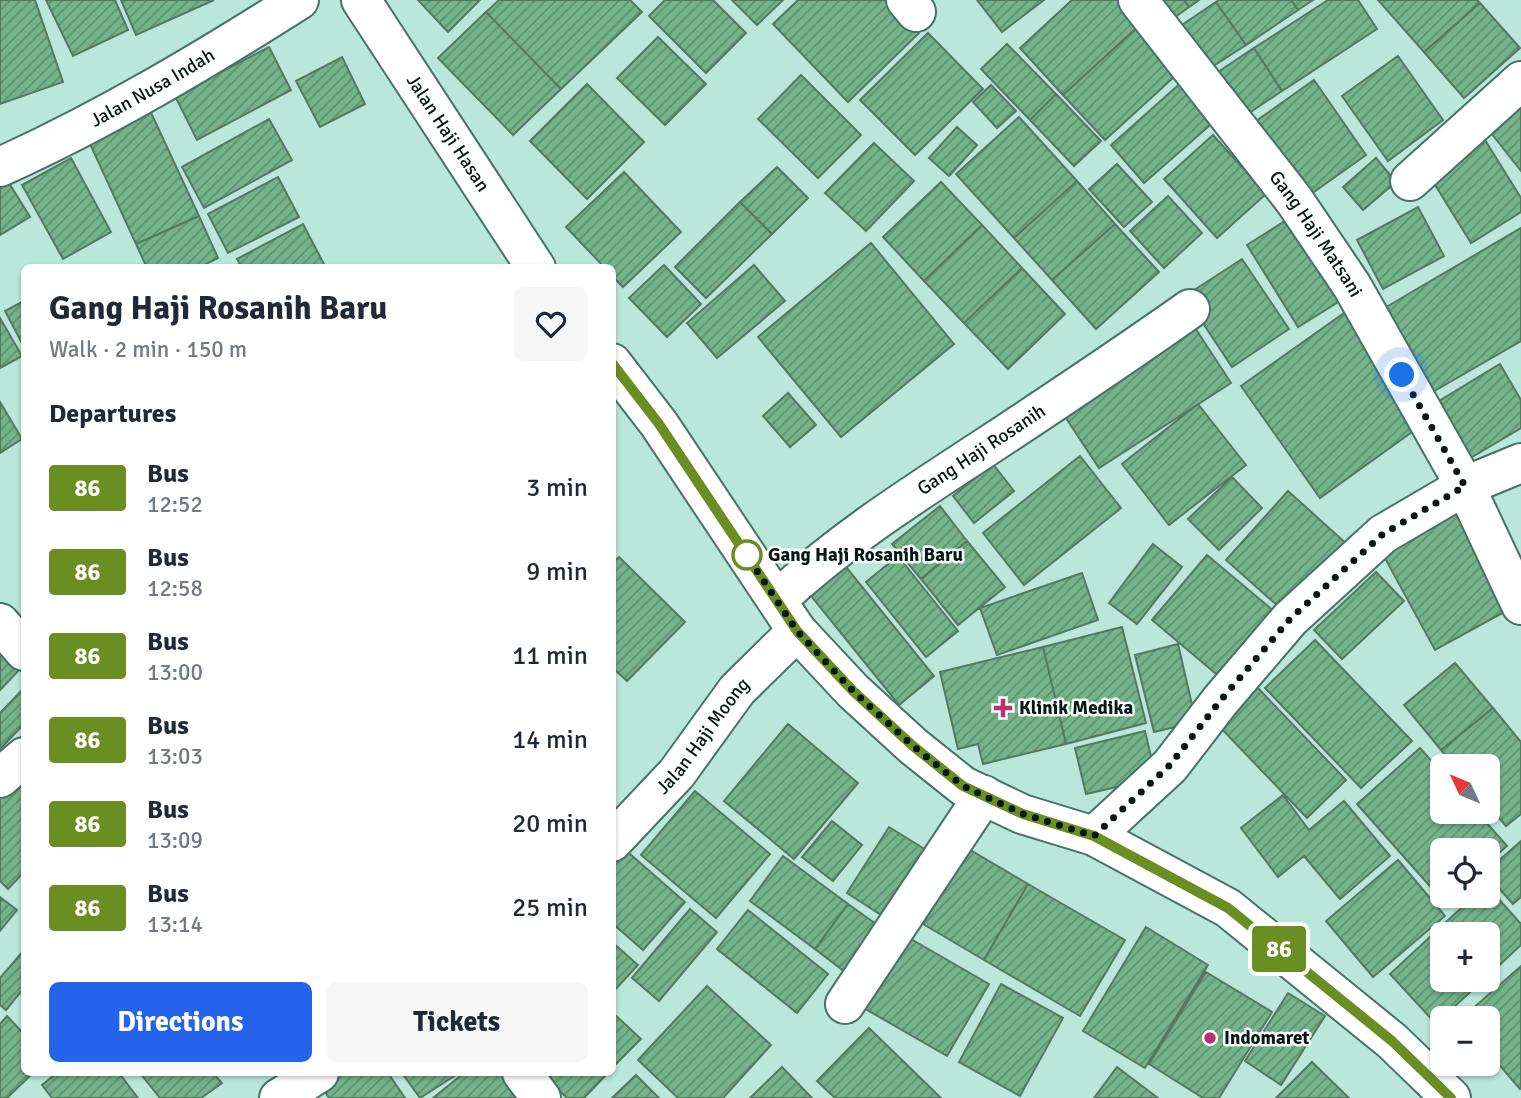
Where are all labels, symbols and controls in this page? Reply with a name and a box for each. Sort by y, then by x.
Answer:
street label: Jalan Nusa Indah [86,43,219,132]
street label: Jalan Haji Hasan [401,70,495,196]
street label: Gang Haji Matsani [1264,166,1368,301]
button: heart [514,287,588,361]
text: Gang Haji Rosanih Baru [49,288,387,329]
text: Walk · 2 min · 150 m [49,335,247,364]
your location [1384,357,1419,392]
text: Departures [49,398,176,430]
street label: Gang Haji Rosanih [913,399,1050,501]
text: Bus [147,458,189,490]
text: 3 min [526,472,588,504]
text: 86 [75,473,100,503]
text: 12:52 [147,490,203,519]
marker: Gang Haji Rosanih Baru [732,540,762,570]
text: Bus [147,542,189,574]
place label: Gang Haji Rosanih Baru [768,543,963,567]
text: 9 min [526,556,588,588]
text: 86 [75,557,100,587]
text: 12:58 [147,574,203,603]
text: Bus [147,626,189,658]
text: 11 min [512,640,588,672]
text: 86 [75,641,100,671]
text: 13:00 [147,658,203,687]
street label: Jalan Haji Moong [651,672,755,799]
place label: Klinik Medika [1019,696,1133,720]
marker: Klinik Medika [993,698,1013,718]
text: Bus [147,710,189,742]
text: 14 min [512,724,588,756]
text: 86 [75,725,100,755]
text: 13:03 [147,742,203,771]
north arrow [1430,754,1500,824]
map controls [1430,754,1500,1076]
text: Bus [147,794,189,826]
text: 20 min [512,808,588,840]
text: 86 [75,809,100,839]
text: 13:09 [147,826,203,855]
button: locate [1430,838,1500,908]
text: Bus [147,878,189,910]
text: 25 min [512,892,588,924]
text: 86 [75,893,100,923]
text: 13:14 [147,910,203,939]
button: + [1430,922,1500,992]
line badge: 86 [1248,926,1310,972]
text: 86 [1266,934,1292,964]
button: Directions [49,982,312,1062]
button: Tickets [326,982,588,1062]
button: − [1430,1006,1500,1076]
place label: Indomaret [1224,1026,1309,1050]
marker: Indomaret [1202,1030,1218,1046]

